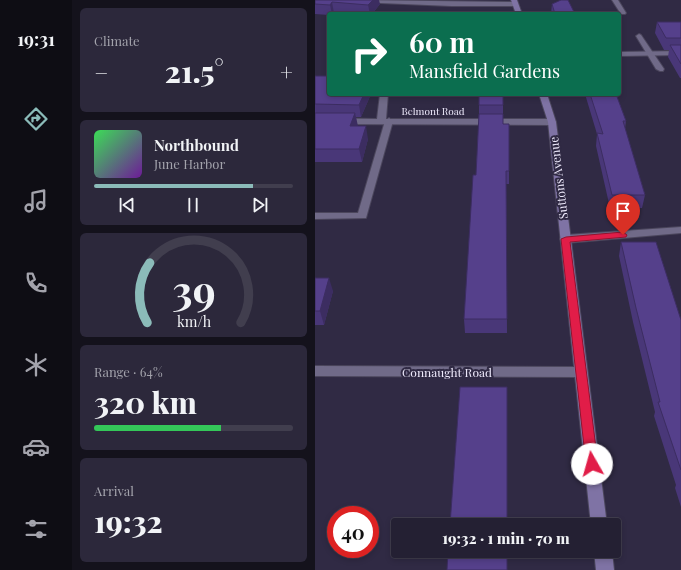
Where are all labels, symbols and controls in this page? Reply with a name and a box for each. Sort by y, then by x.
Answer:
text: 60 m [409,23,475,60]
text: 19:31 [17,27,55,51]
icon: right [343,28,395,80]
text: Climate [94,32,140,49]
text: 21.5° [165,51,224,91]
text: − [94,57,108,87]
text: + [280,57,293,87]
text: Mansfield Gardens [409,59,560,83]
street label: Belmont Road [401,104,465,118]
icon: directions [22,105,50,133]
text: Northbound [154,135,239,155]
street label: Suttons Avenue [545,136,571,220]
text: June Harbor [154,155,225,172]
icon: music [22,187,50,215]
icon: previous [116,194,138,216]
icon: pause [182,194,204,216]
icon: next [249,194,271,216]
pin [606,194,640,235]
icon: arrive [612,200,634,222]
text: 39 [172,261,215,316]
icon: phone [22,269,50,297]
text: km/h [176,312,211,331]
icon: climate [22,351,50,379]
text: Range · 64% [94,363,163,380]
street label: Connaught Road [402,364,492,380]
text: 320 km [94,382,197,422]
icon: car [22,433,50,461]
position arrow [571,443,613,485]
text: Arrival [94,482,134,499]
text: 19:32 [94,501,163,541]
speed limit sign: 40 [327,506,379,558]
icon: filters [22,515,50,543]
text: 19:32 · 1 min · 70 m [442,528,570,548]

